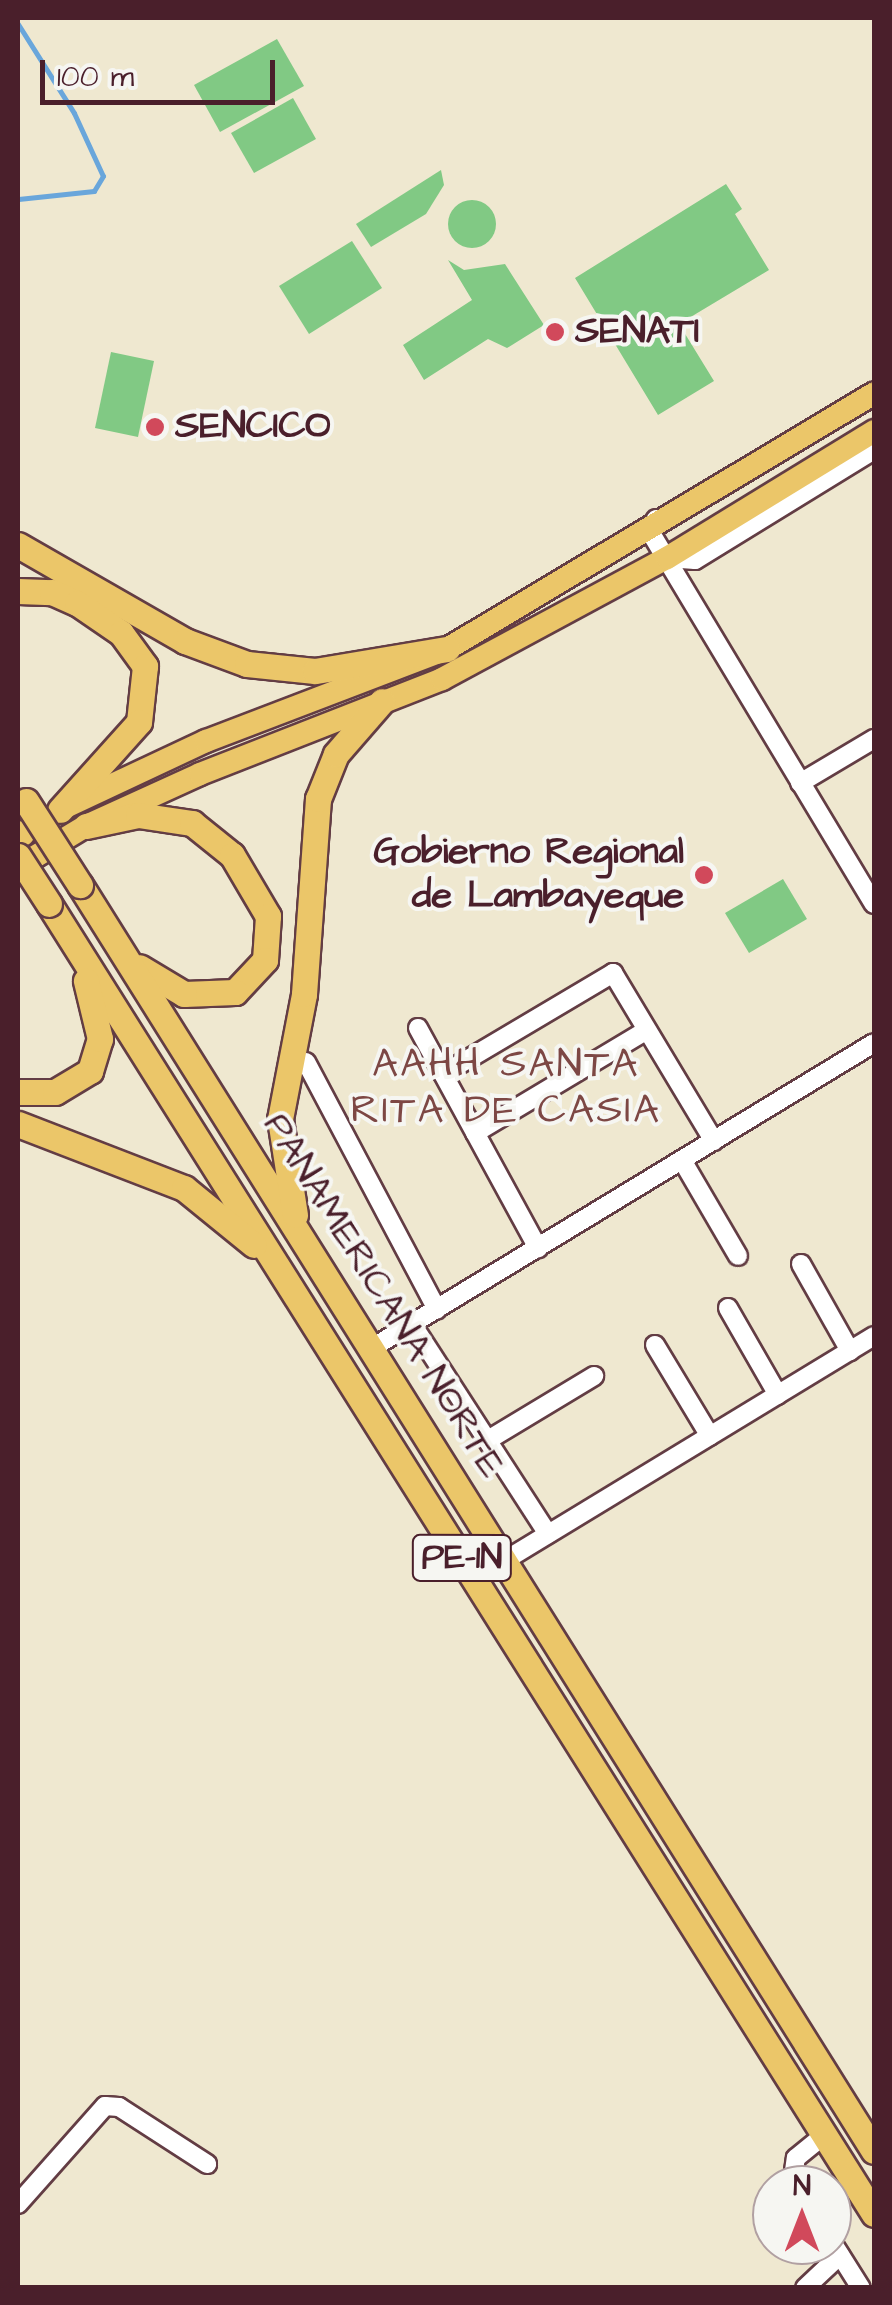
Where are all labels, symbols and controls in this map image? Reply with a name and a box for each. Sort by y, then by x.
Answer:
scale bar [45,40,280,102]
text: 100 m [57,56,134,98]
place label: SENATI [575,309,700,355]
marker: SENATI [544,321,566,343]
place label: SENCICO [175,404,331,450]
marker: SENCICO [144,416,166,438]
place label: Gobierno Regional de Lambayeque [373,830,684,919]
marker: Gobierno Regional de Lambayeque [693,864,715,886]
district label: AAHH SANTA RITA DE CASIA [351,1041,661,1135]
street label: PANAMERICANA NORTE [252,1106,514,1486]
road number: PE-1N [410,1528,514,1588]
north arrow [752,2165,852,2265]
text: N [793,2167,811,2206]

